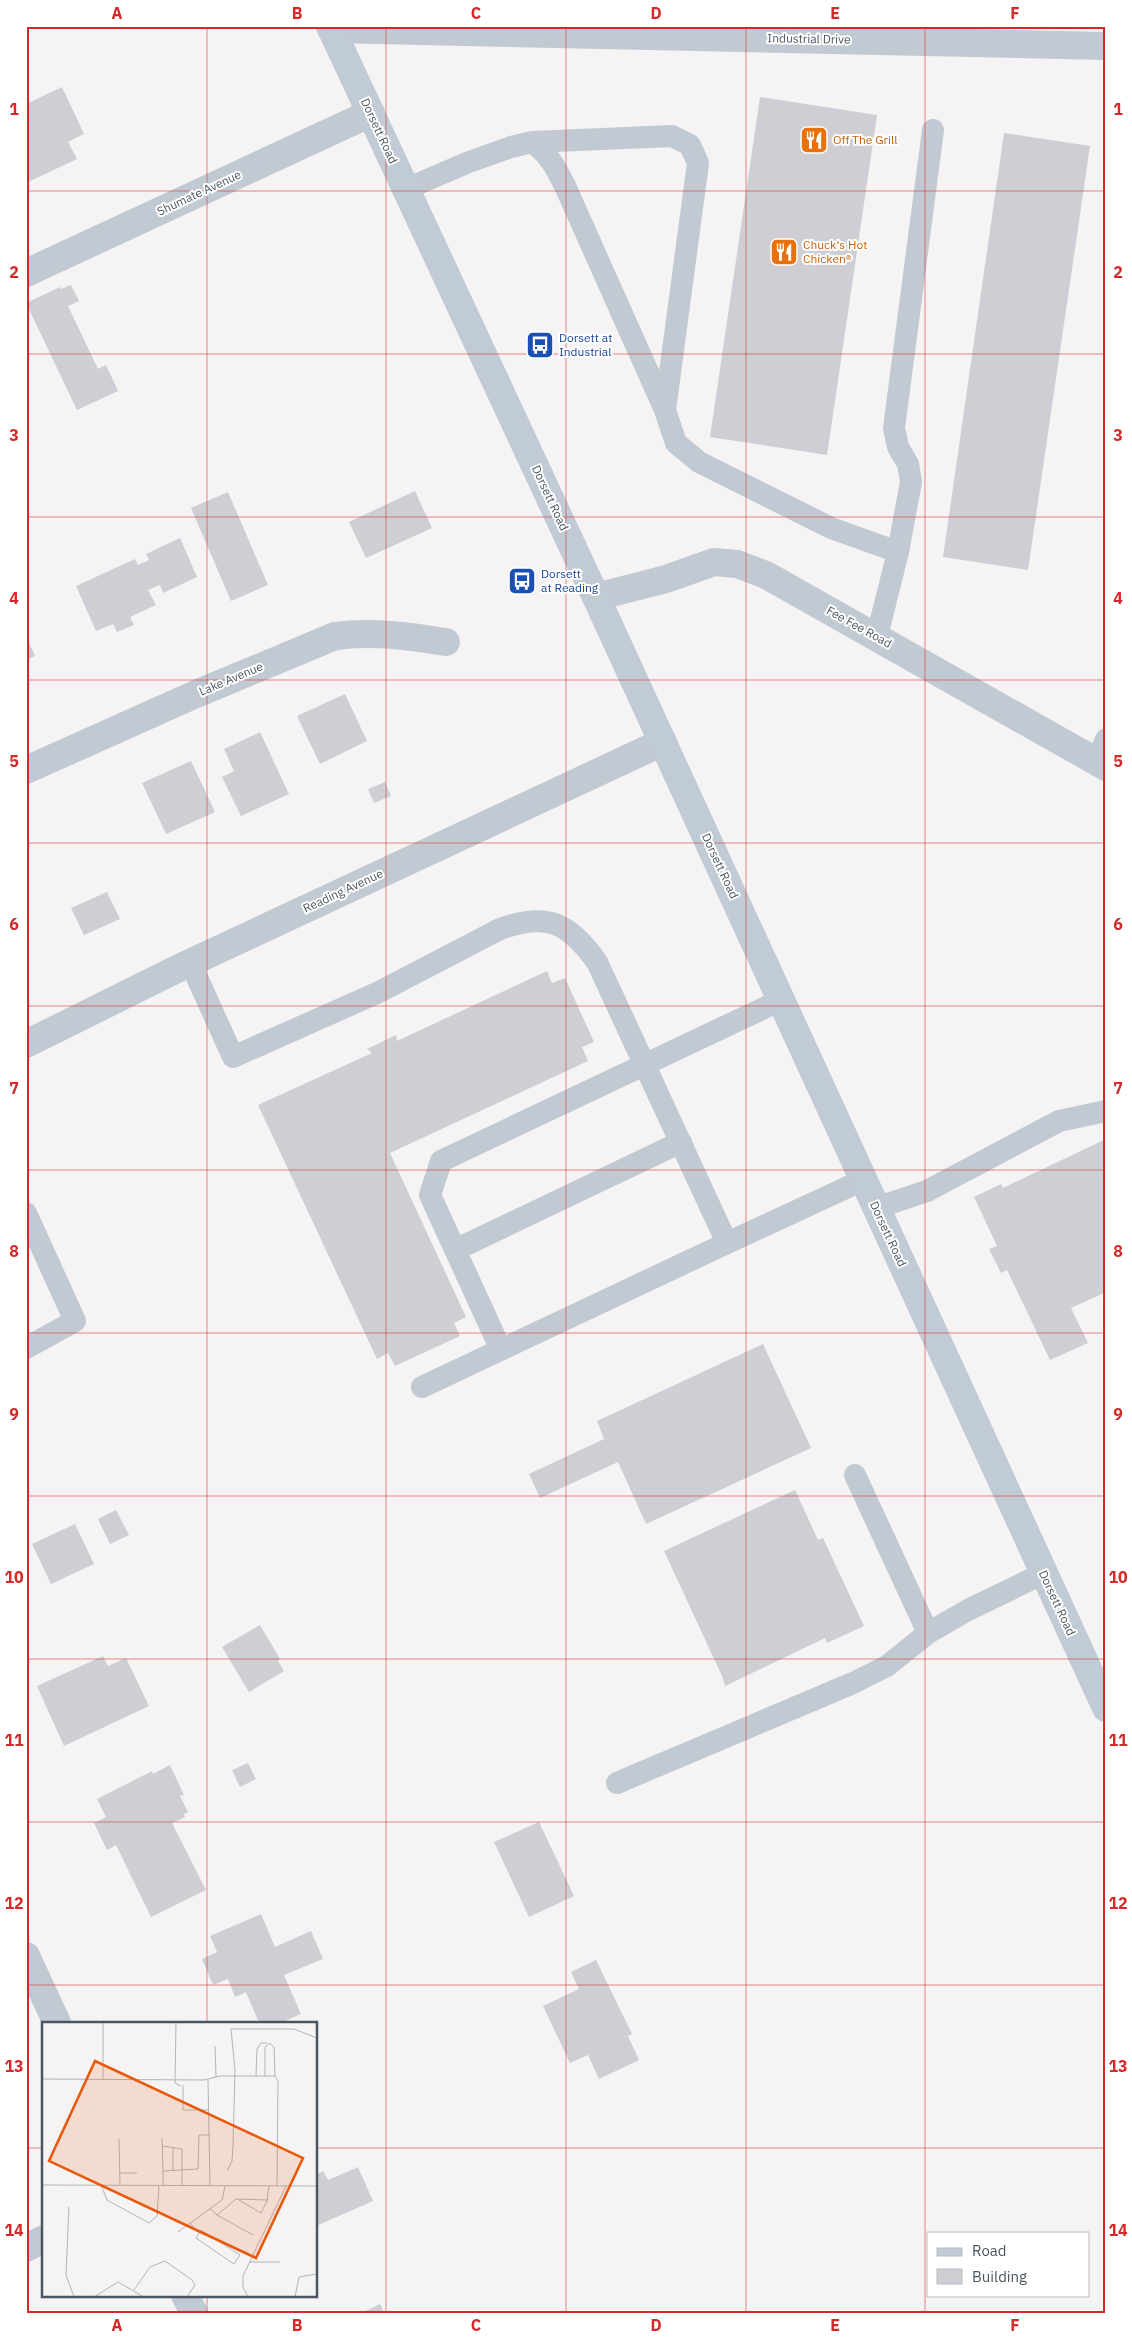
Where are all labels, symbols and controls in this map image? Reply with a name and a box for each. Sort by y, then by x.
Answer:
text: A [112,3,123,23]
text: B [292,3,303,23]
text: C [471,3,481,23]
text: D [650,3,662,23]
text: E [830,3,840,23]
text: F [1010,3,1020,23]
street label: Industrial Drive [767,30,851,47]
street label: Dorsett Road [358,96,401,166]
text: 1 [9,99,19,119]
text: 1 [1113,99,1123,119]
restaurant icon: Off The Grill [799,125,829,155]
place label: Off The Grill [833,132,897,147]
street label: Shumate Avenue [154,166,244,219]
restaurant icon: Chuck's Hot Chicken® [769,237,799,267]
place label: Chuck's Hot Chicken® [803,237,867,266]
text: 2 [9,262,19,282]
text: 2 [1113,262,1123,282]
bus stop icon: Dorsett at Industrial [525,330,555,360]
place label: Dorsett at Industrial [559,330,612,359]
text: 3 [9,425,19,445]
text: 3 [1113,425,1123,445]
street label: Dorsett Road [529,463,572,533]
bus stop icon: Dorsett at Reading [507,566,537,596]
place label: Dorsett at Reading [541,566,599,595]
text: 4 [9,588,19,608]
text: 4 [1113,588,1123,608]
street label: Fee Fee Road [824,602,895,651]
street label: Lake Avenue [197,658,265,699]
text: 5 [9,751,19,771]
text: 5 [1113,751,1123,771]
street label: Dorsett Road [699,831,742,901]
street label: Reading Avenue [300,865,386,916]
text: 6 [9,914,19,934]
text: 6 [1113,914,1123,934]
text: 7 [9,1078,19,1098]
text: 7 [1113,1078,1123,1098]
street label: Dorsett Road [867,1199,910,1269]
text: 8 [9,1241,19,1261]
text: 8 [1113,1241,1123,1261]
text: 9 [9,1404,19,1424]
text: 9 [1113,1404,1123,1424]
text: 10 [4,1567,24,1587]
text: 10 [1108,1567,1128,1587]
street label: Dorsett Road [1036,1568,1079,1638]
text: 11 [4,1730,24,1750]
text: 11 [1108,1730,1128,1750]
text: 12 [4,1893,24,1913]
text: 12 [1108,1893,1128,1913]
inset map [42,2022,318,2296]
text: 13 [4,2056,24,2076]
text: 13 [1108,2056,1128,2076]
text: 14 [4,2220,24,2240]
text: 14 [1108,2220,1128,2240]
legend [927,2232,1090,2296]
text: Road [972,2241,1007,2260]
text: Building [972,2267,1027,2286]
text: A [112,2315,123,2335]
text: B [292,2315,303,2335]
text: C [471,2315,481,2335]
text: D [650,2315,662,2335]
text: E [830,2315,840,2335]
text: F [1010,2315,1020,2335]

